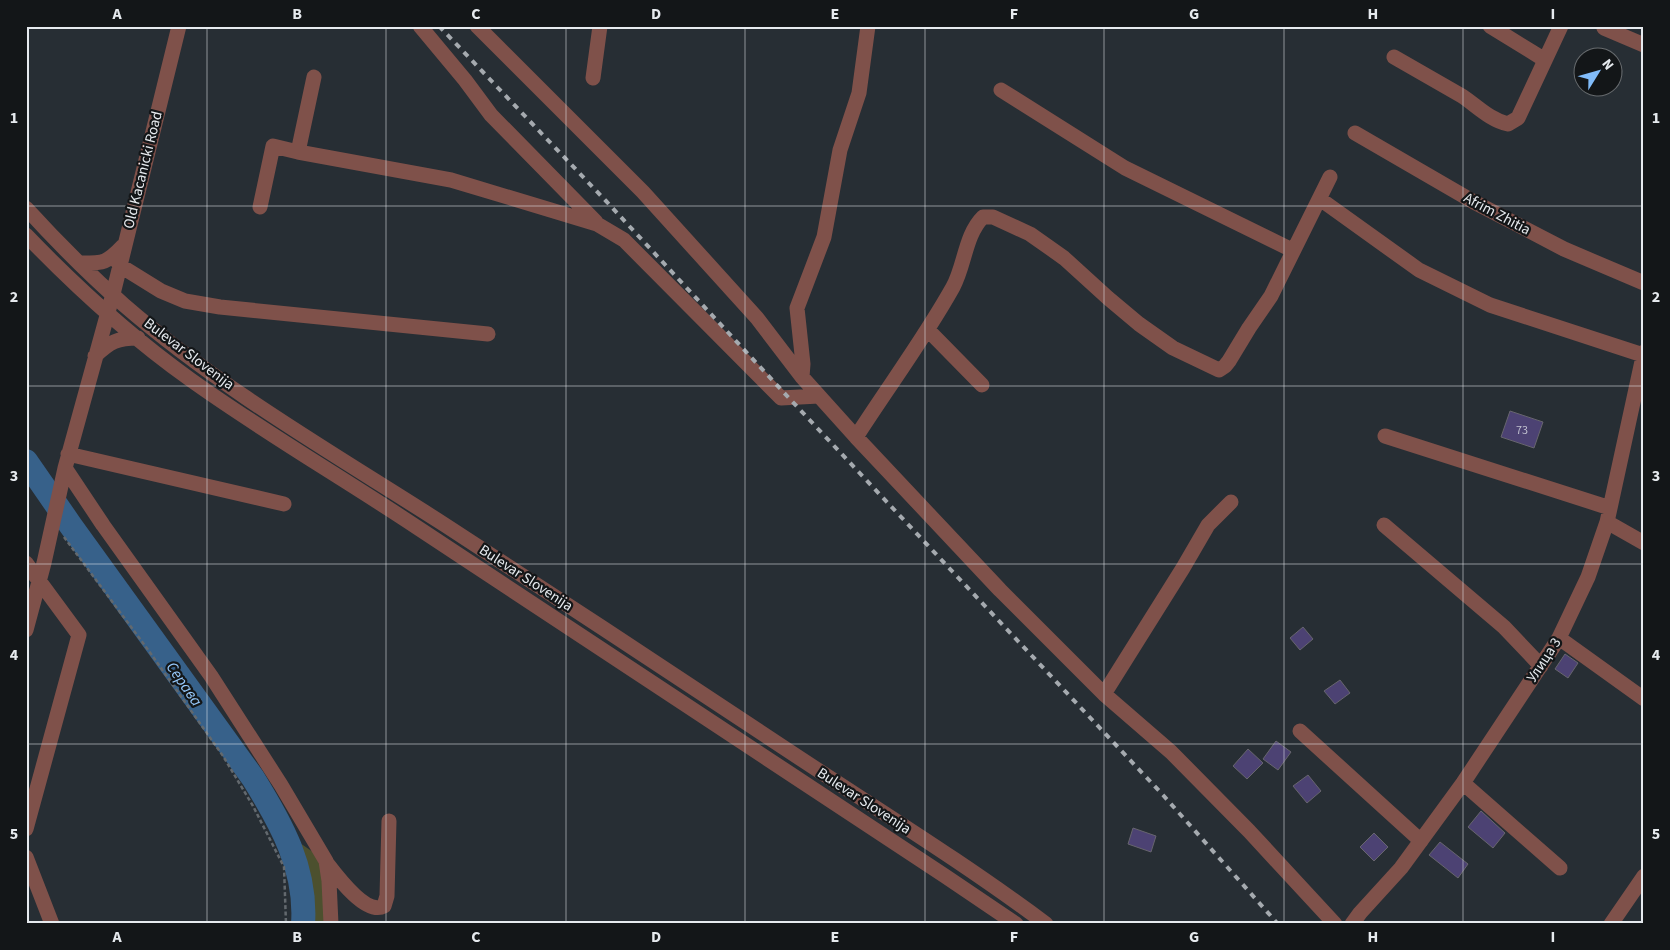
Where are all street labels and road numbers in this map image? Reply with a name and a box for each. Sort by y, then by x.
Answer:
street label: Old Kacanicki Road [118,109,168,231]
street label: Afrim Zhitia [1460,188,1534,240]
street label: Bulevar Slovenija [139,313,239,395]
street label: Bulevar Slovenija [475,540,577,616]
street label: Улица 3 [1522,634,1566,686]
street label: Bulevar Slovenija [813,763,915,839]

